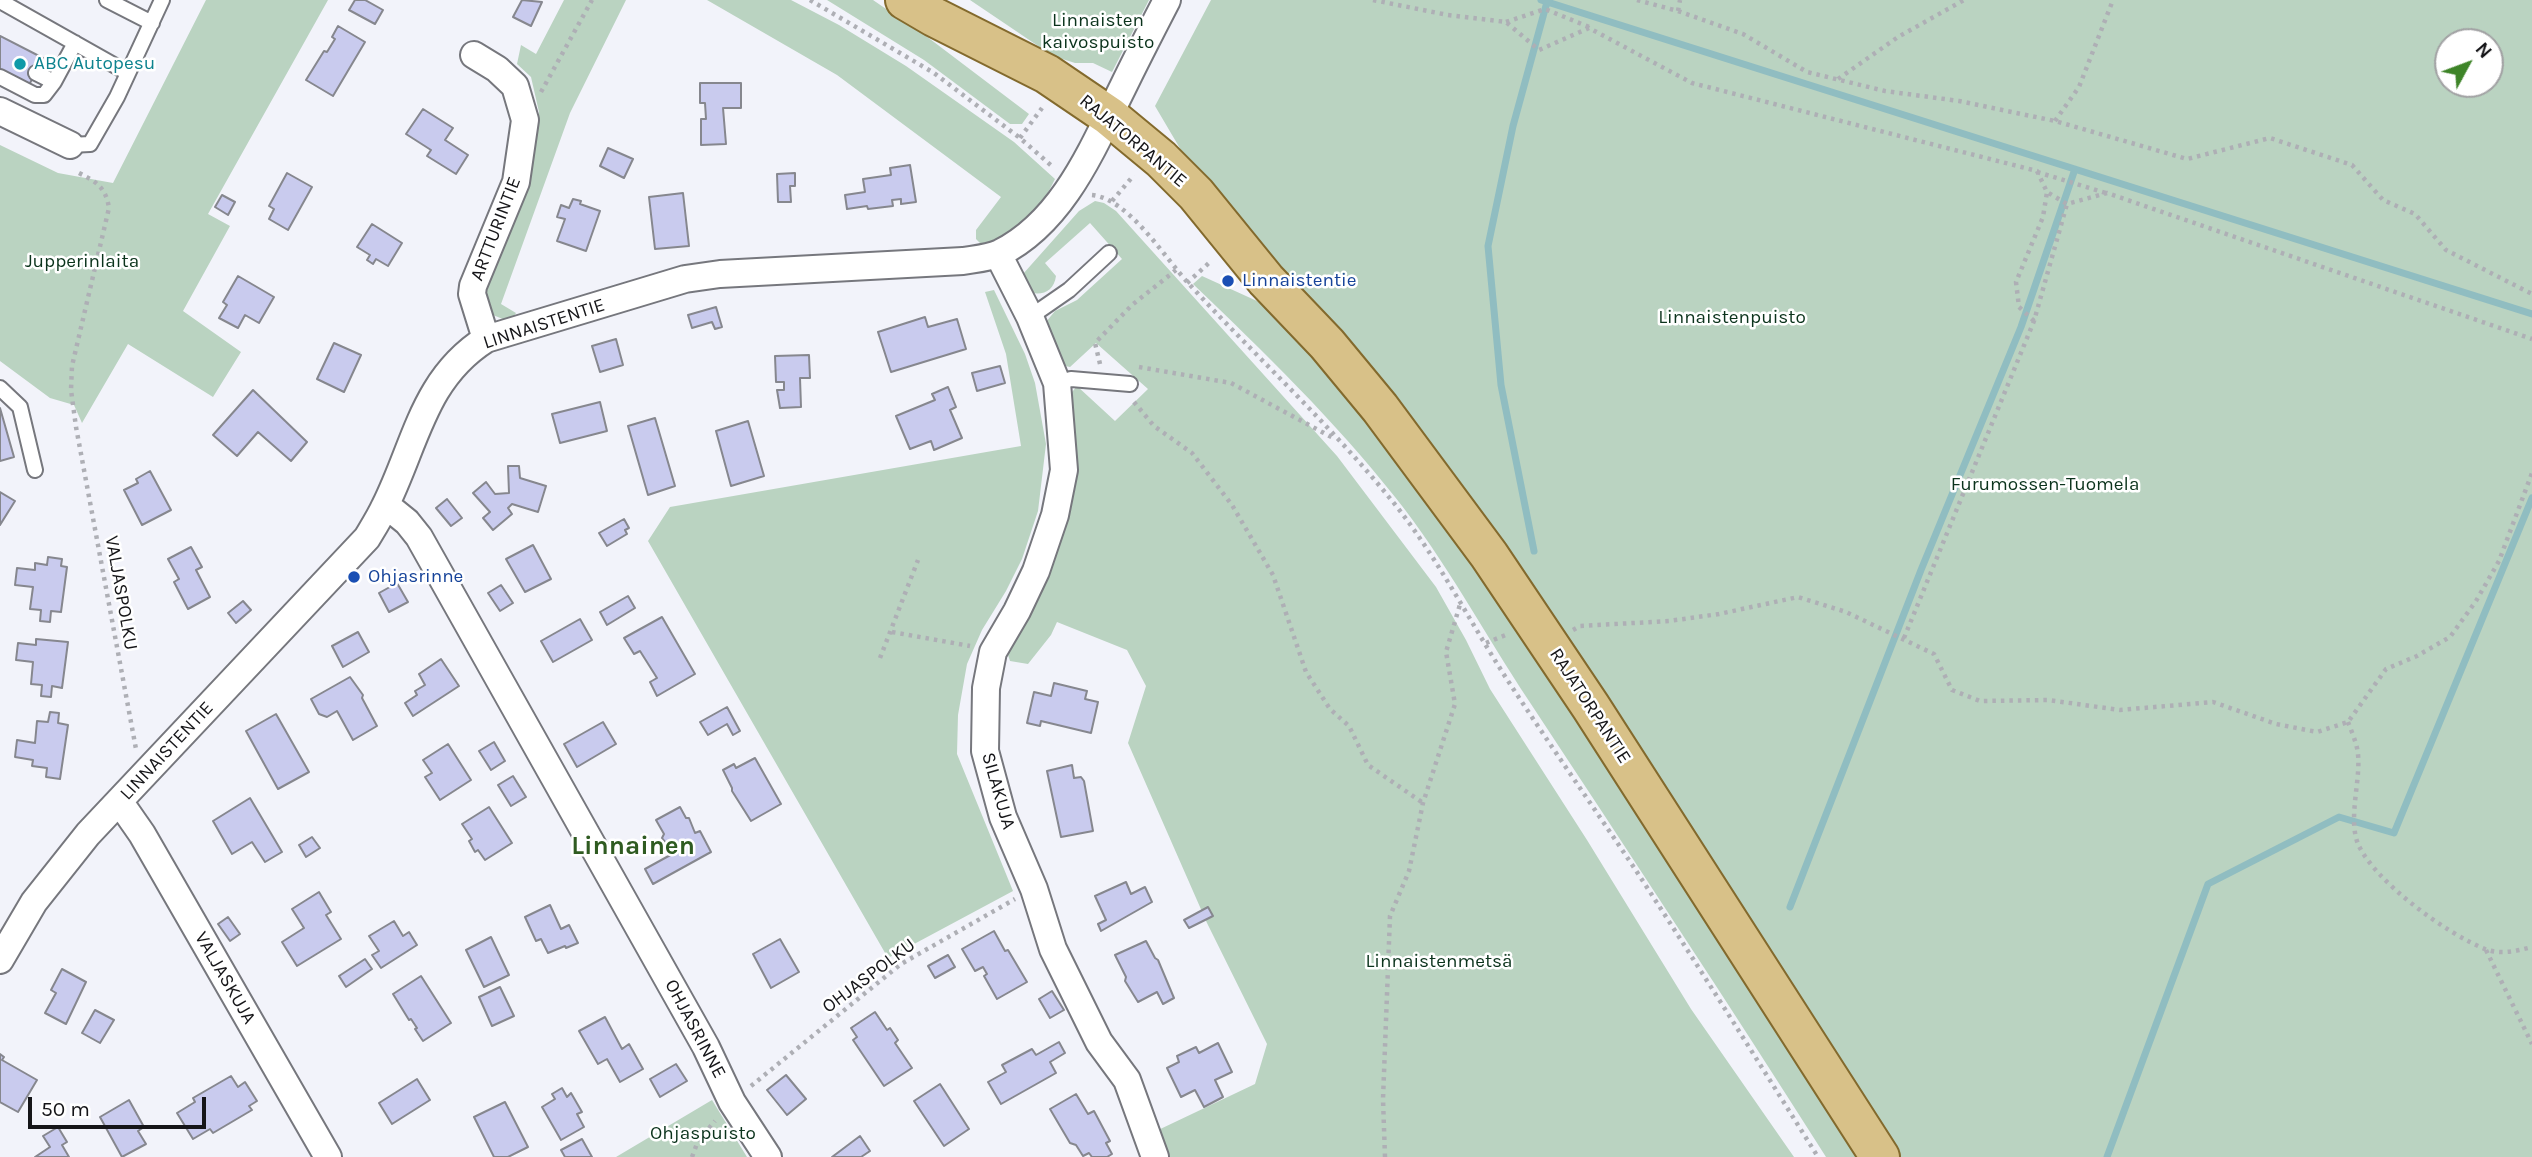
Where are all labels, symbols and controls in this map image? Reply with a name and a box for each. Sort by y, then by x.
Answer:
park label: Linnaisten kaivospuisto [1042,10,1154,54]
north arrow [2434,28,2504,98]
text: N [2471,38,2496,63]
place label: ABC Autopesu [34,53,155,75]
marker: ABC Autopesu [12,56,28,72]
street label: RAJATORPANTIE [1075,90,1191,192]
street label: ARTTURINTIE [466,174,526,284]
park label: Jupperinlaita [25,251,139,273]
place label: Linnaistentie [1242,270,1357,292]
marker: Linnaistentie [1220,273,1236,289]
street label: LINNAISTENTIE [480,294,608,354]
park label: Linnaistenpuisto [1658,307,1806,329]
park label: Furumossen-Tuomela [1951,474,2139,496]
street label: VALJASPOLKU [100,534,142,652]
place label: Ohjasrinne [368,566,463,588]
marker: Ohjasrinne [346,569,362,585]
street label: RAJATORPANTIE [1544,644,1636,768]
street label: LINNAISTENTIE [115,697,219,805]
street label: SILAKUJA [976,750,1020,832]
district label: Linnainen [571,831,695,863]
street label: VALJASKUJA [189,928,261,1028]
street label: OHJASPOLKU [818,934,920,1018]
park label: Linnaistenmetsä [1365,951,1513,973]
street label: OHJASRINNE [659,976,731,1082]
scale bar [32,1084,210,1128]
text: 50 m [41,1097,90,1121]
park label: Ohjaspuisto [650,1123,756,1145]

